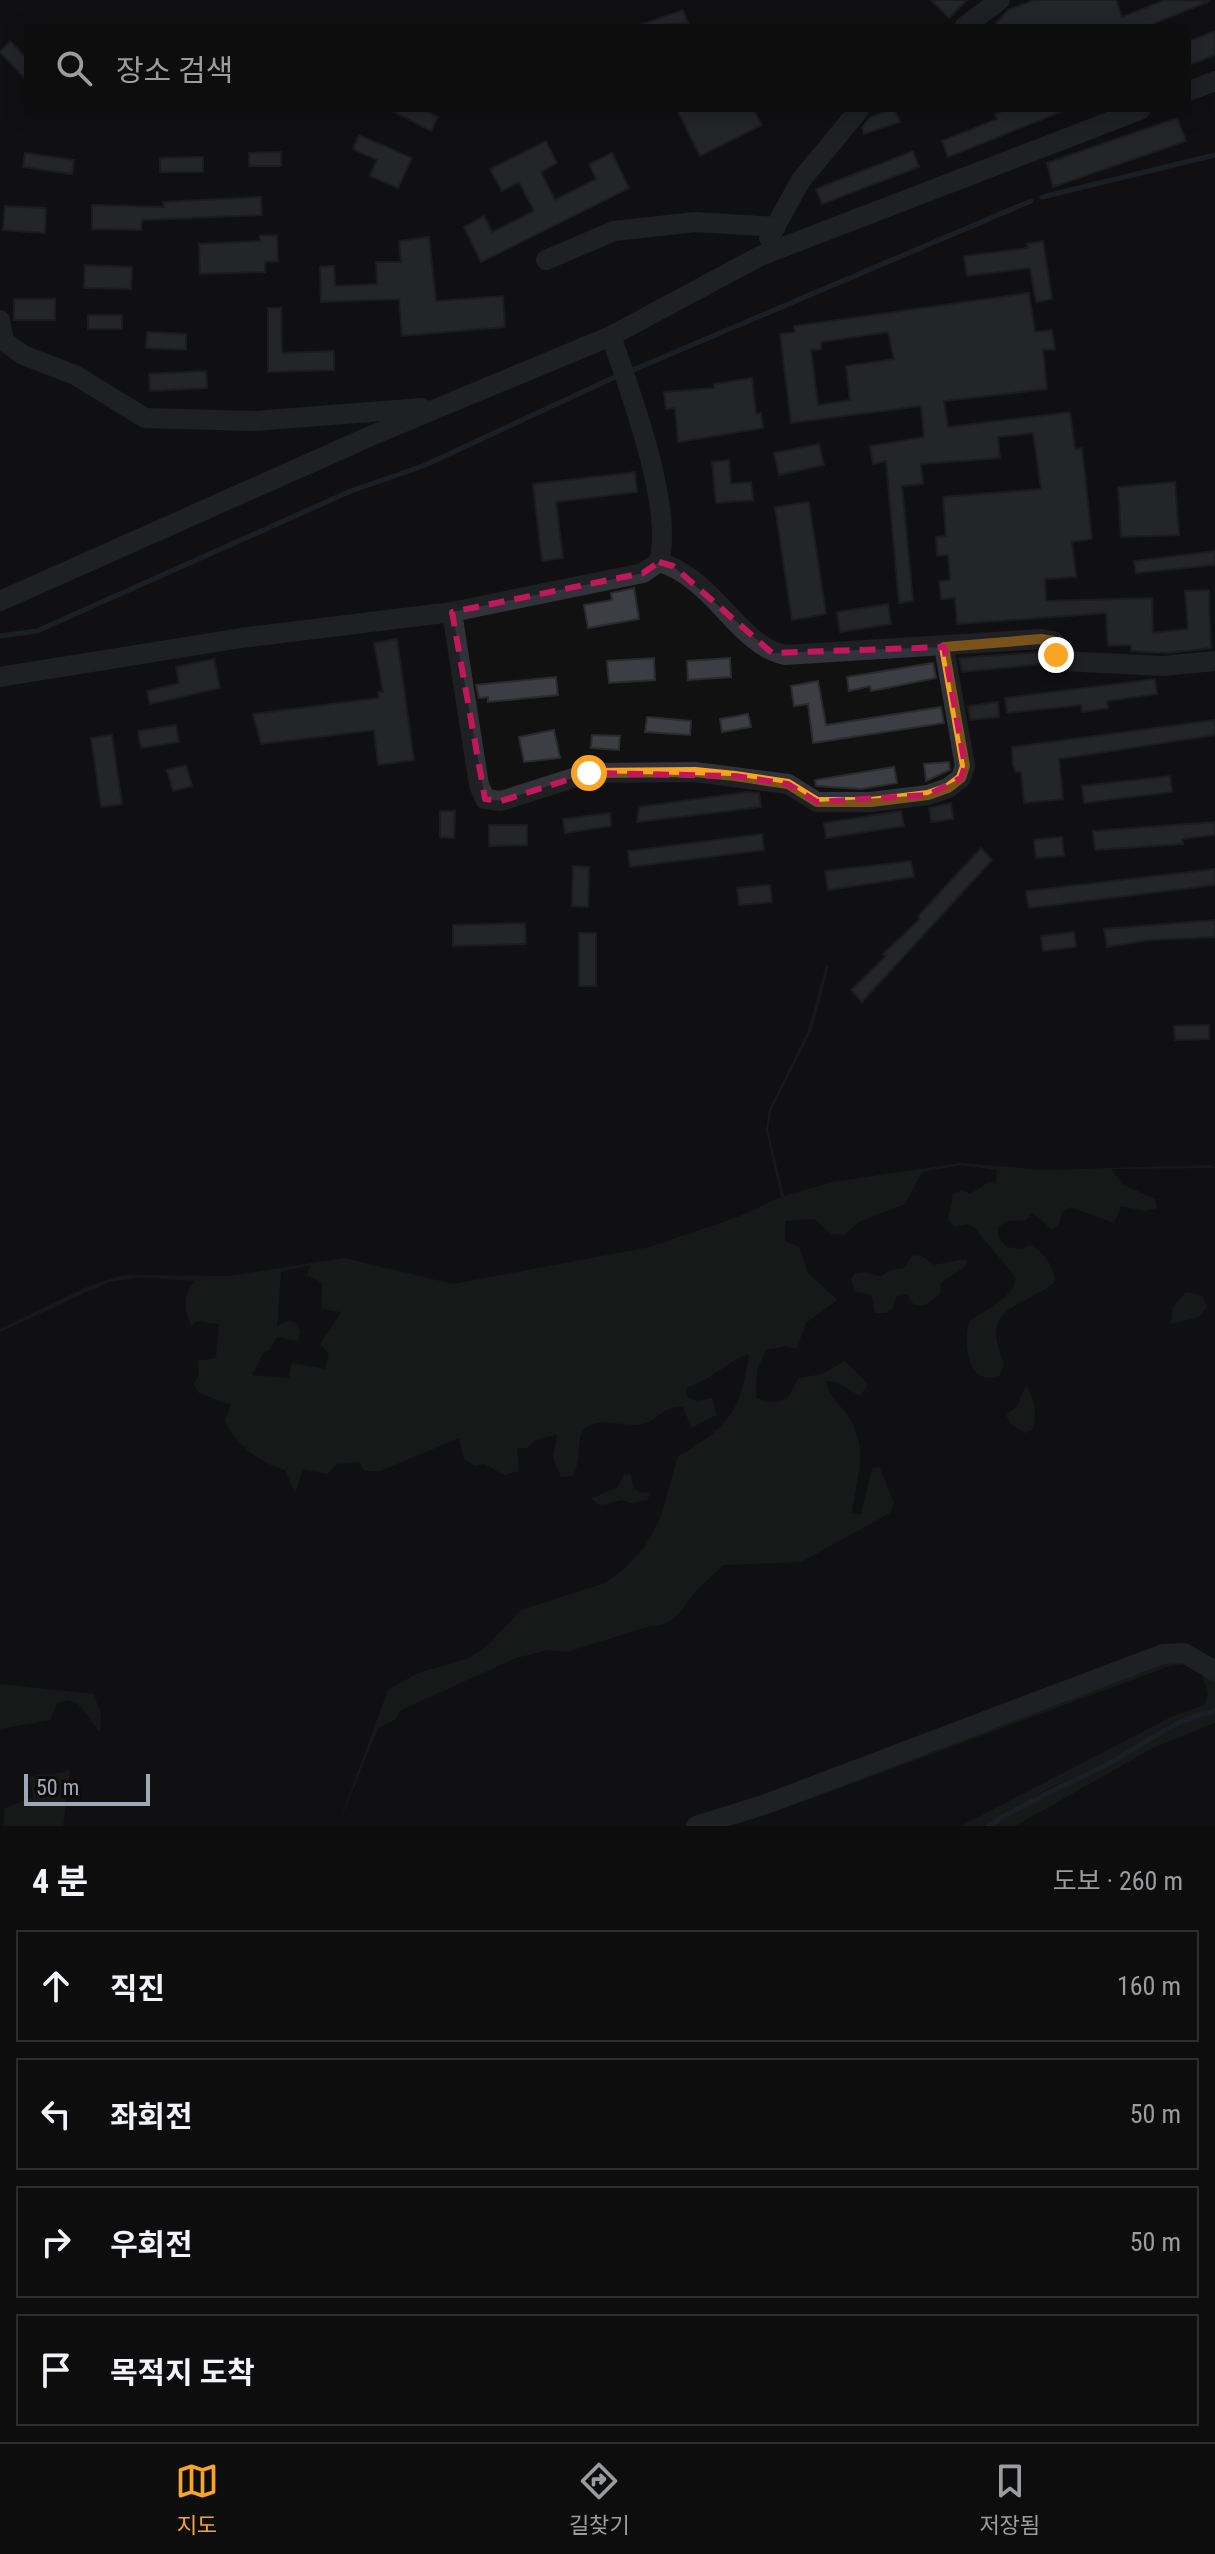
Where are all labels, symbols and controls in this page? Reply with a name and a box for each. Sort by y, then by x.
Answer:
search box [24,24,1191,112]
icon: search [52,46,96,90]
text: 장소 검색 [116,53,233,88]
route end [1038,637,1074,673]
route start [571,755,607,791]
scale bar [24,1770,150,1806]
text: 50 m [36,1775,79,1800]
text: 4 분 [32,1861,88,1901]
text: 도보 · 260 m [1053,1866,1183,1896]
icon: ahead [34,1964,78,2008]
text: 직진 [110,1971,165,2006]
text: 160 m [1117,1971,1181,2001]
icon: left [34,2092,78,2136]
text: 좌회전 [110,2099,193,2134]
text: 50 m [1130,2099,1181,2129]
icon: right [34,2220,78,2264]
text: 우회전 [110,2227,193,2262]
text: 50 m [1130,2227,1181,2257]
icon: arrive [34,2348,78,2392]
text: 목적지 도착 [110,2355,255,2390]
tab: 지도 [175,2459,219,2539]
tab: 길찾기 [569,2459,630,2539]
tab: 저장됨 [979,2459,1040,2539]

